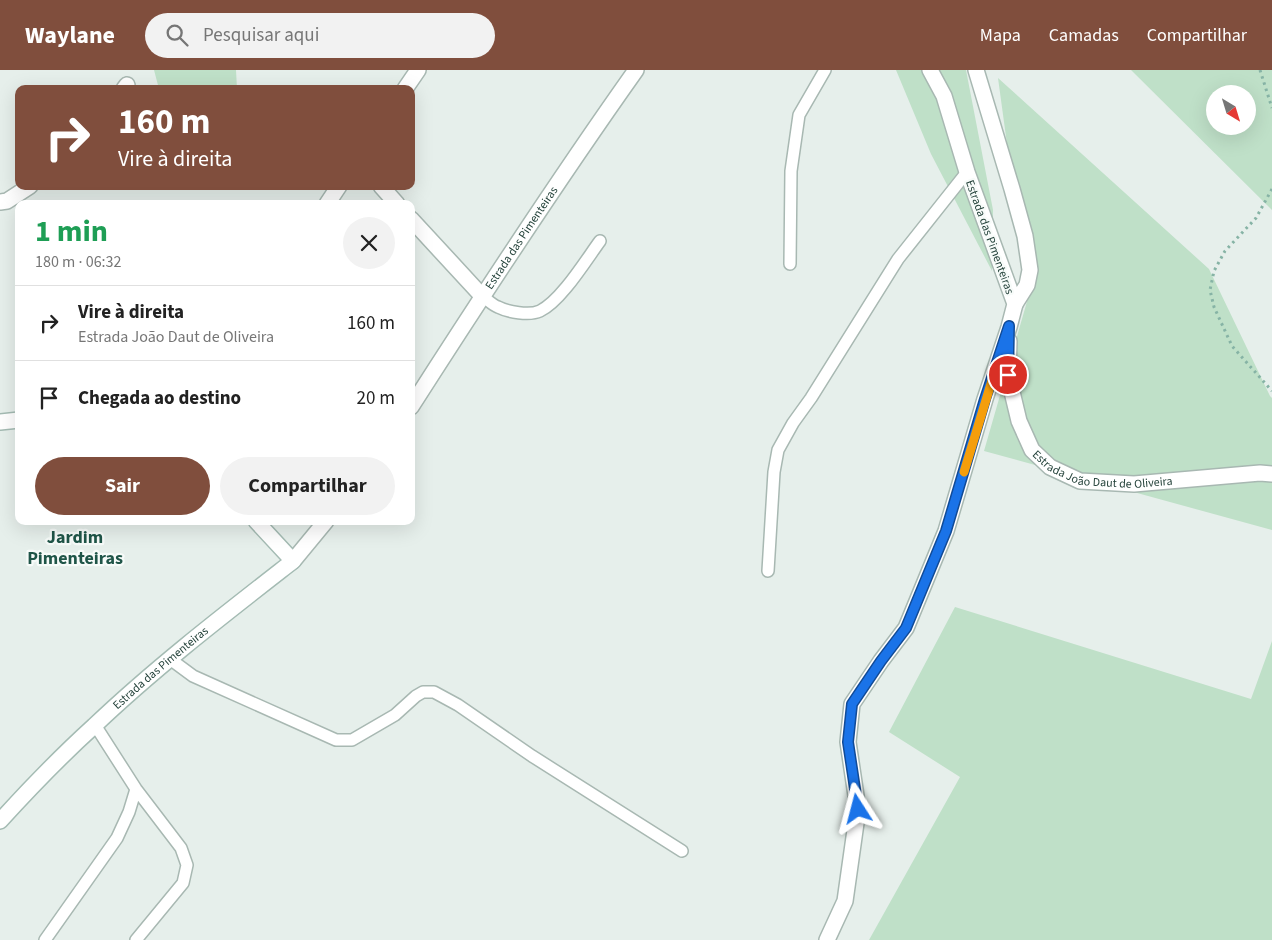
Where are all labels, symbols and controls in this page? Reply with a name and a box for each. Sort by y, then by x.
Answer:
search box [145,13,495,58]
text: Waylane [25,18,115,53]
icon: search [163,21,191,49]
text: Pesquisar aqui [203,22,319,49]
text: Mapa [980,23,1021,48]
text: Camadas [1049,23,1119,48]
text: Compartilhar [1147,23,1247,48]
north arrow [1206,85,1256,135]
map controls [1206,85,1256,135]
text: 160 m [118,97,210,147]
icon: right [35,105,100,170]
text: Vire à direita [118,143,232,175]
street label: Estrada das Pimenteiras [961,178,1018,297]
street label: Estrada das Pimenteiras [481,183,562,293]
text: 1 min [35,210,108,253]
button: close [343,217,395,269]
text: 180 m · 06:32 [35,251,122,273]
text: Vire à direita [78,299,184,326]
icon: right [35,309,63,337]
text: 160 m [347,310,395,337]
text: Estrada João Daut de Oliveira [78,326,274,348]
pin [987,354,1029,396]
icon: arrive [994,361,1022,389]
icon: arrive [35,384,63,412]
text: Chegada ao destino [78,385,241,412]
text: 20 m [357,385,395,412]
street label: Estrada João Daut de Oliveira [1028,446,1173,493]
button: Sair [35,457,210,515]
button: Compartilhar [220,457,395,515]
district label: Jardim Pimenteiras [27,525,123,571]
street label: Estrada das Pimenteiras [109,623,212,714]
position arrow [831,782,883,834]

